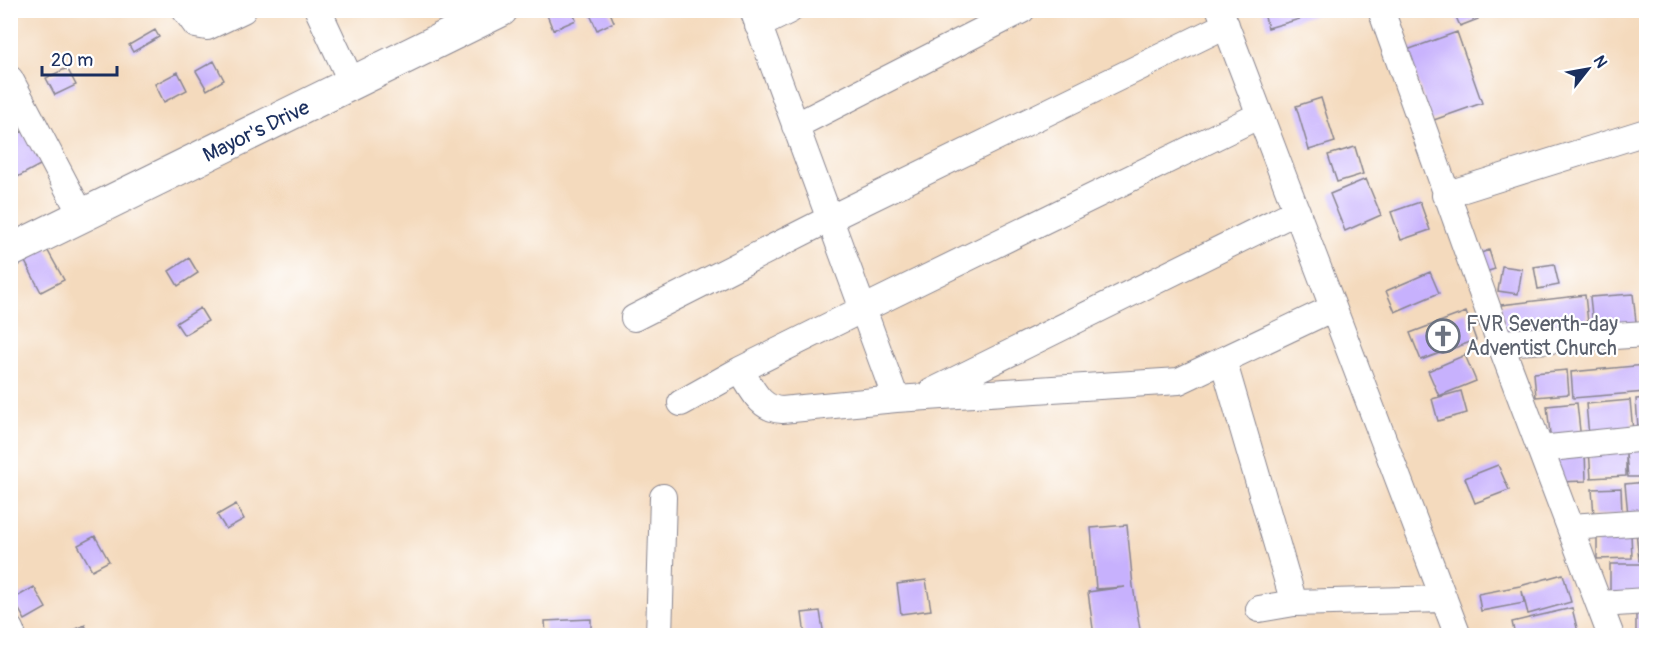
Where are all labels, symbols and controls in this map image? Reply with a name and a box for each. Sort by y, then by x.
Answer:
scale bar [42,39,117,77]
north arrow [1558,39,1618,99]
text: 20 m [51,49,93,72]
text: N [1589,52,1611,72]
street label: Mayor's Drive [198,94,315,169]
place label: FVR Seventh-day Adventist Church [1466,311,1618,362]
church icon: FVR Seventh-day Adventist Church [1425,318,1461,354]

